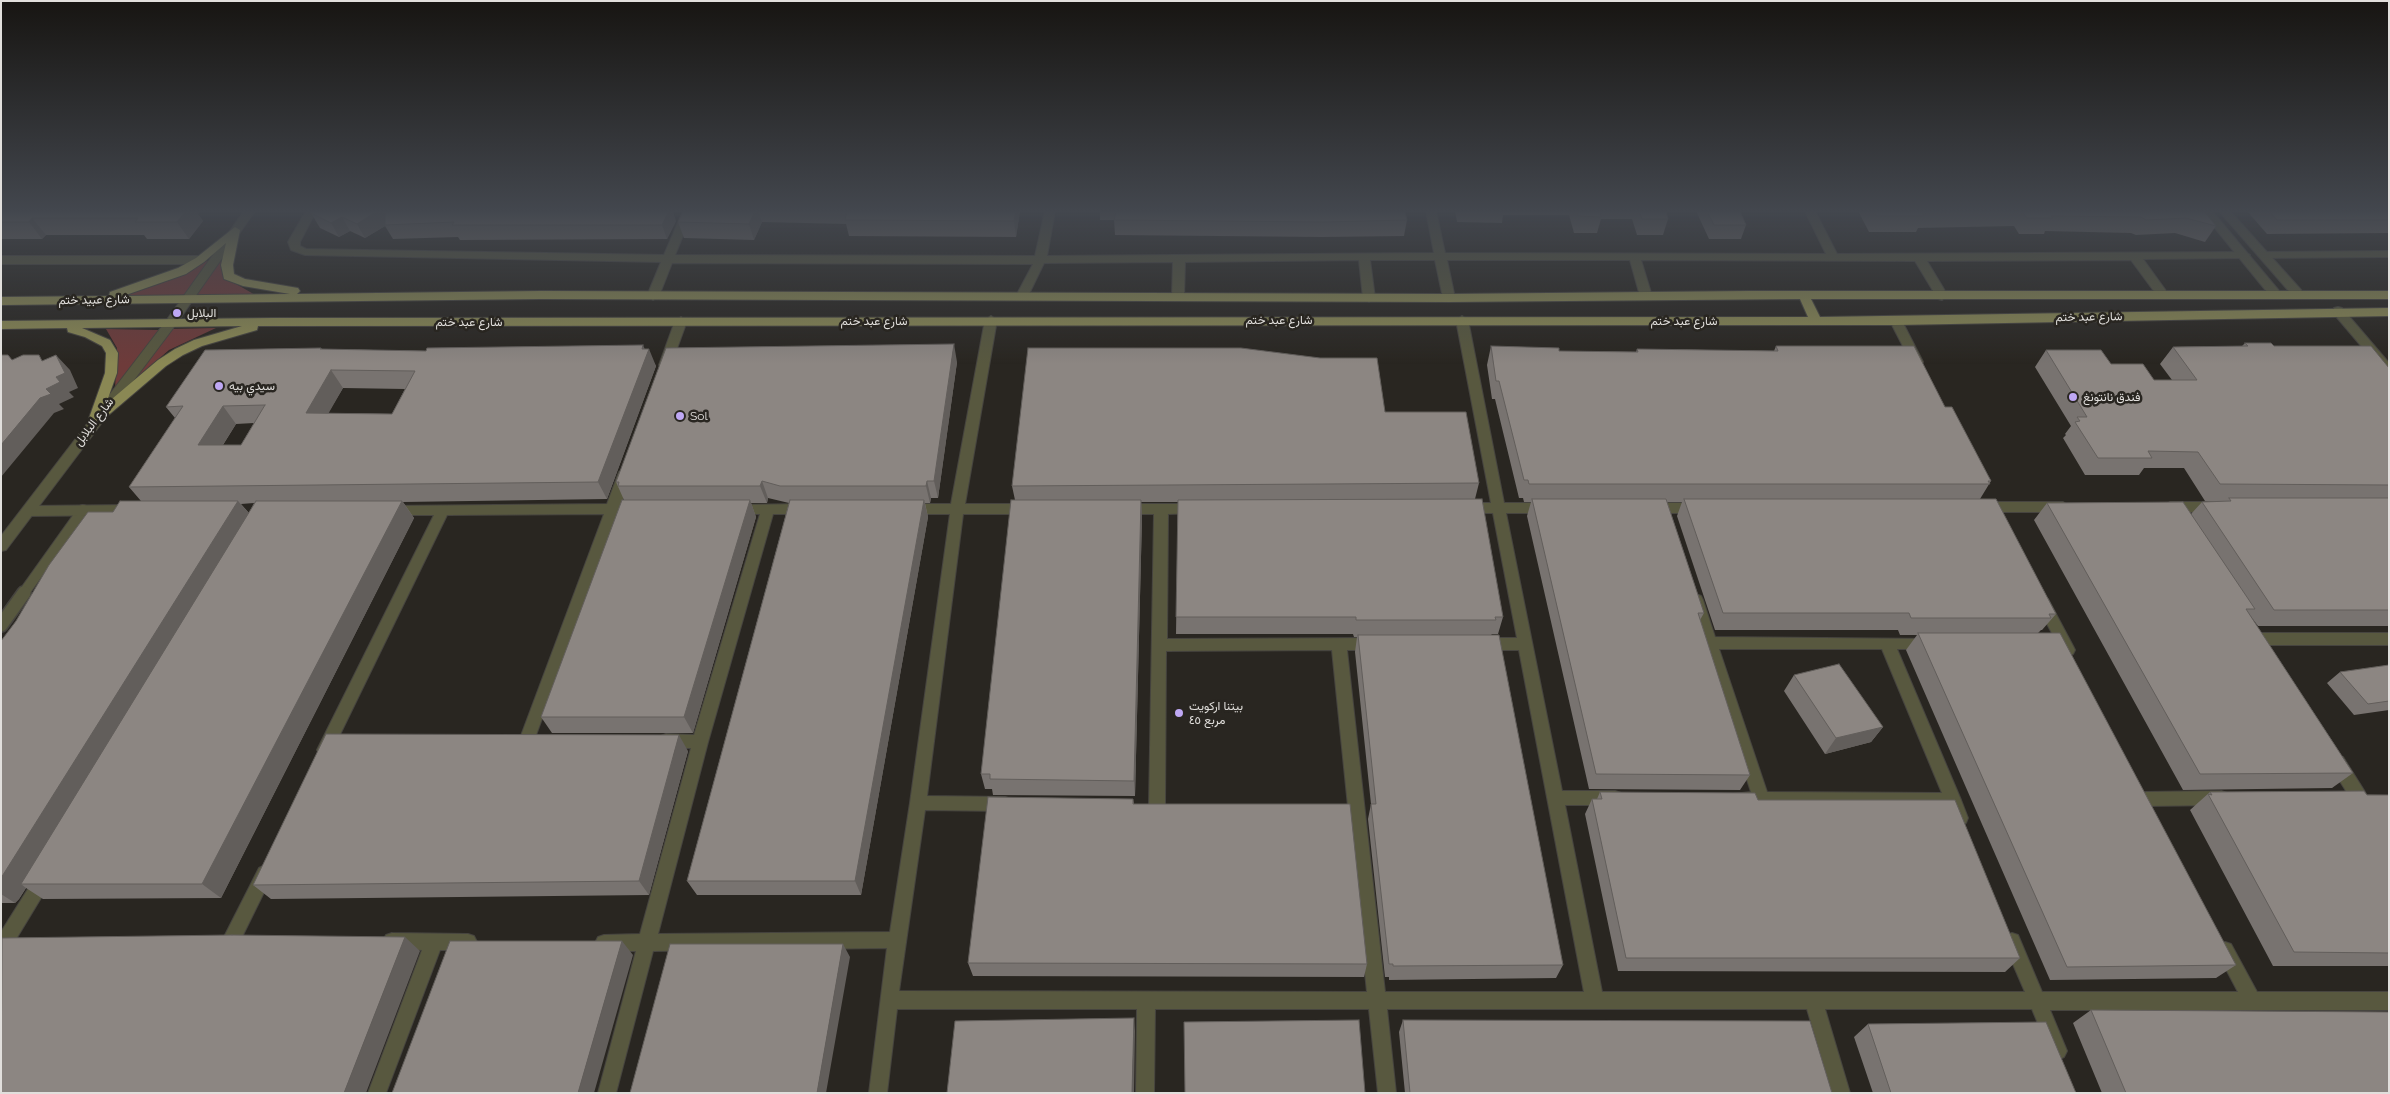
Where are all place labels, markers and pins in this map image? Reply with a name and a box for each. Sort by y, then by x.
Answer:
place label: البلابل [187,306,216,320]
marker: البلابل [171,307,183,319]
place label: سيدي بيه [229,379,275,393]
marker: سيدي بيه [213,380,225,392]
place label: فندق نانتونغ [2083,390,2141,404]
marker: فندق نانتونغ [2067,391,2079,403]
place label: Sol [690,409,708,423]
marker: Sol [674,410,686,422]
place label: بيتنا اركويت مربع ٤٥ [1189,699,1243,727]
marker: بيتنا اركويت مربع ٤٥ [1173,707,1185,719]

